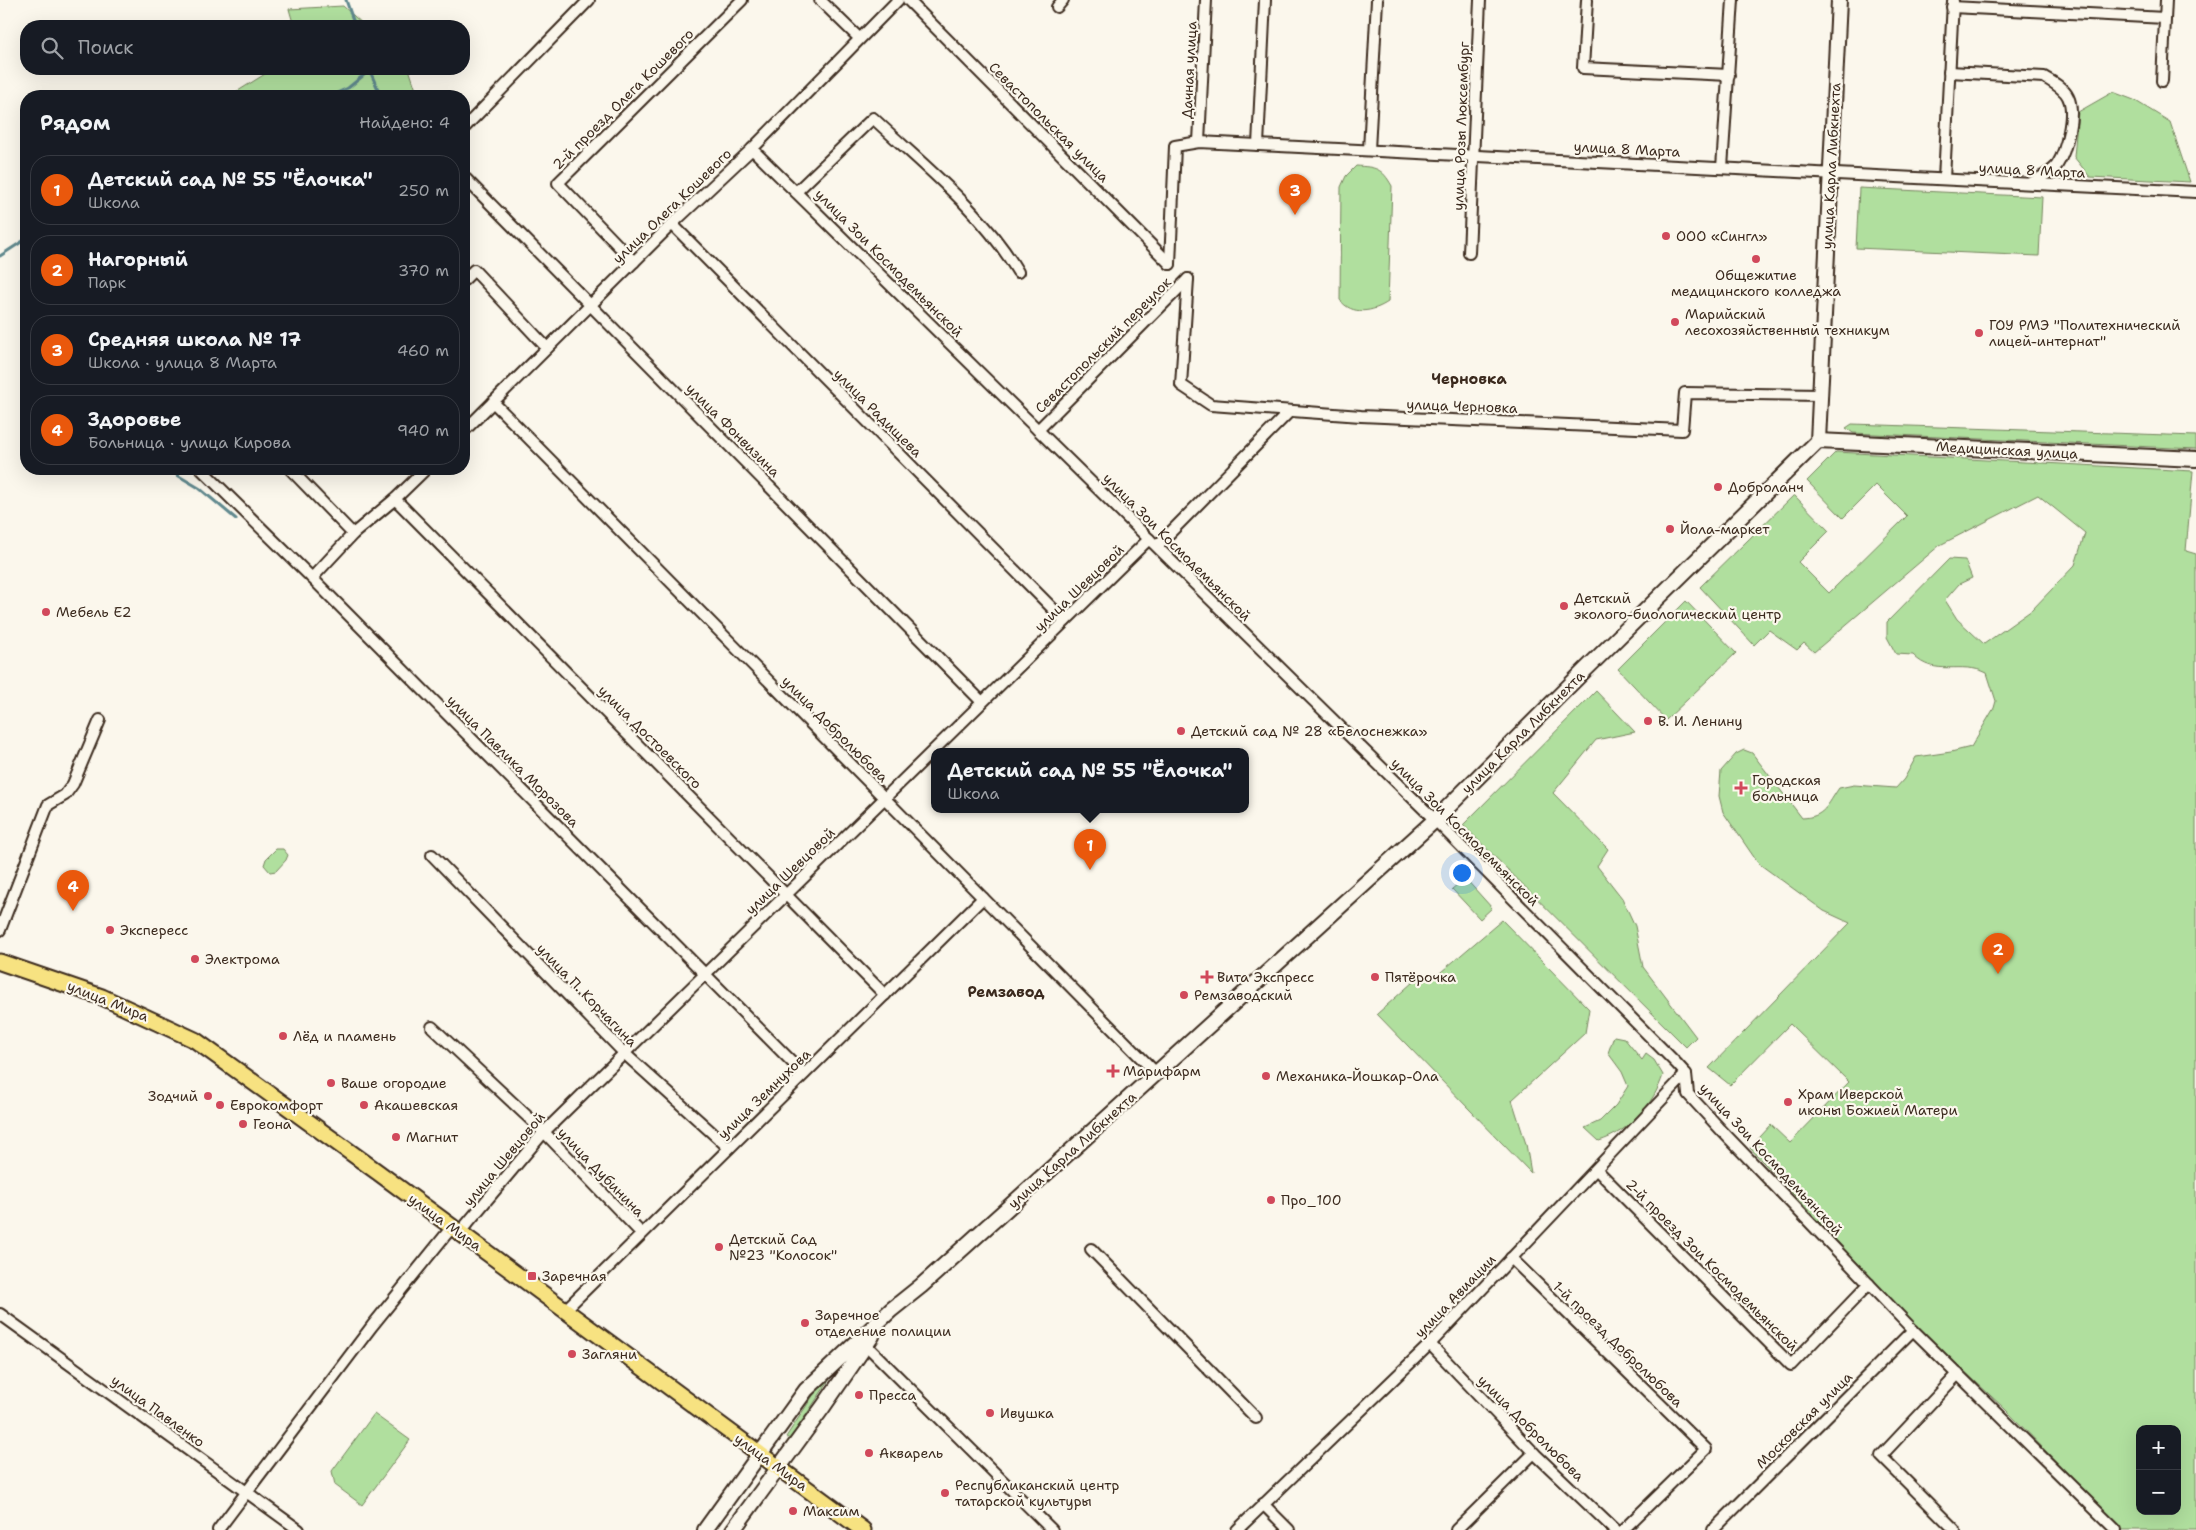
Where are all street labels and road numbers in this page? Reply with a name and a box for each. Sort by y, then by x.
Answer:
street label: Дачная улица [1177,20,1201,119]
street label: 2-й проезд Олега Кошевого [549,25,697,173]
street label: улица Розы Люксембург [1449,40,1473,211]
street label: Севастопольская улица [985,58,1113,186]
street label: улица Карла Либкнехта [1818,82,1844,250]
street label: улица 8 Марта [1573,137,1681,161]
street label: улица Олега Кошевого [609,145,735,267]
street label: улица 8 Марта [1978,158,2086,182]
street label: улица Зои Космодемьянской [811,185,967,341]
street label: Севастопольский переулок [1031,273,1175,417]
street label: улица Радищева [830,365,926,461]
street label: улица Фонвизина [682,379,784,481]
street label: улица Черновка [1406,395,1518,417]
street label: Медицинская улица [1935,437,2079,463]
street label: улица Зои Космодемьянской [1099,469,1255,625]
street label: улица Шевцовой [1030,541,1128,635]
street label: улица Карла Либкнехта [1458,667,1588,797]
street label: улица Добролюбова [778,672,892,786]
street label: улица Достоевского [594,681,706,793]
street label: улица Павлика Морозова [443,691,583,831]
street label: улица Зои Космодемьянской [1387,754,1543,910]
street label: улица Шевцовой [741,824,839,918]
street label: улица П. Корчагина [533,940,641,1051]
street label: улица Мира [65,976,152,1026]
street label: улица Земнухова [714,1045,814,1143]
street label: улица Зои Космодемьянской [1696,1079,1846,1239]
street label: улица Карла Либкнехта [1004,1087,1140,1212]
street label: улица Шевцовой [459,1108,549,1210]
street label: улица Дубинина [554,1124,648,1221]
street label: 2-й проезд Зои Космодемьянской [1622,1175,1802,1355]
street label: улица Мира [405,1189,485,1255]
street label: улица Авиации [1411,1250,1499,1342]
street label: 1-й проезд Добролюбова [1549,1277,1687,1411]
street label: Московская улица [1752,1368,1856,1472]
street label: улица Павленко [108,1371,208,1451]
street label: улица Добролюбова [1474,1371,1588,1485]
street label: улица Мира [731,1429,811,1495]

